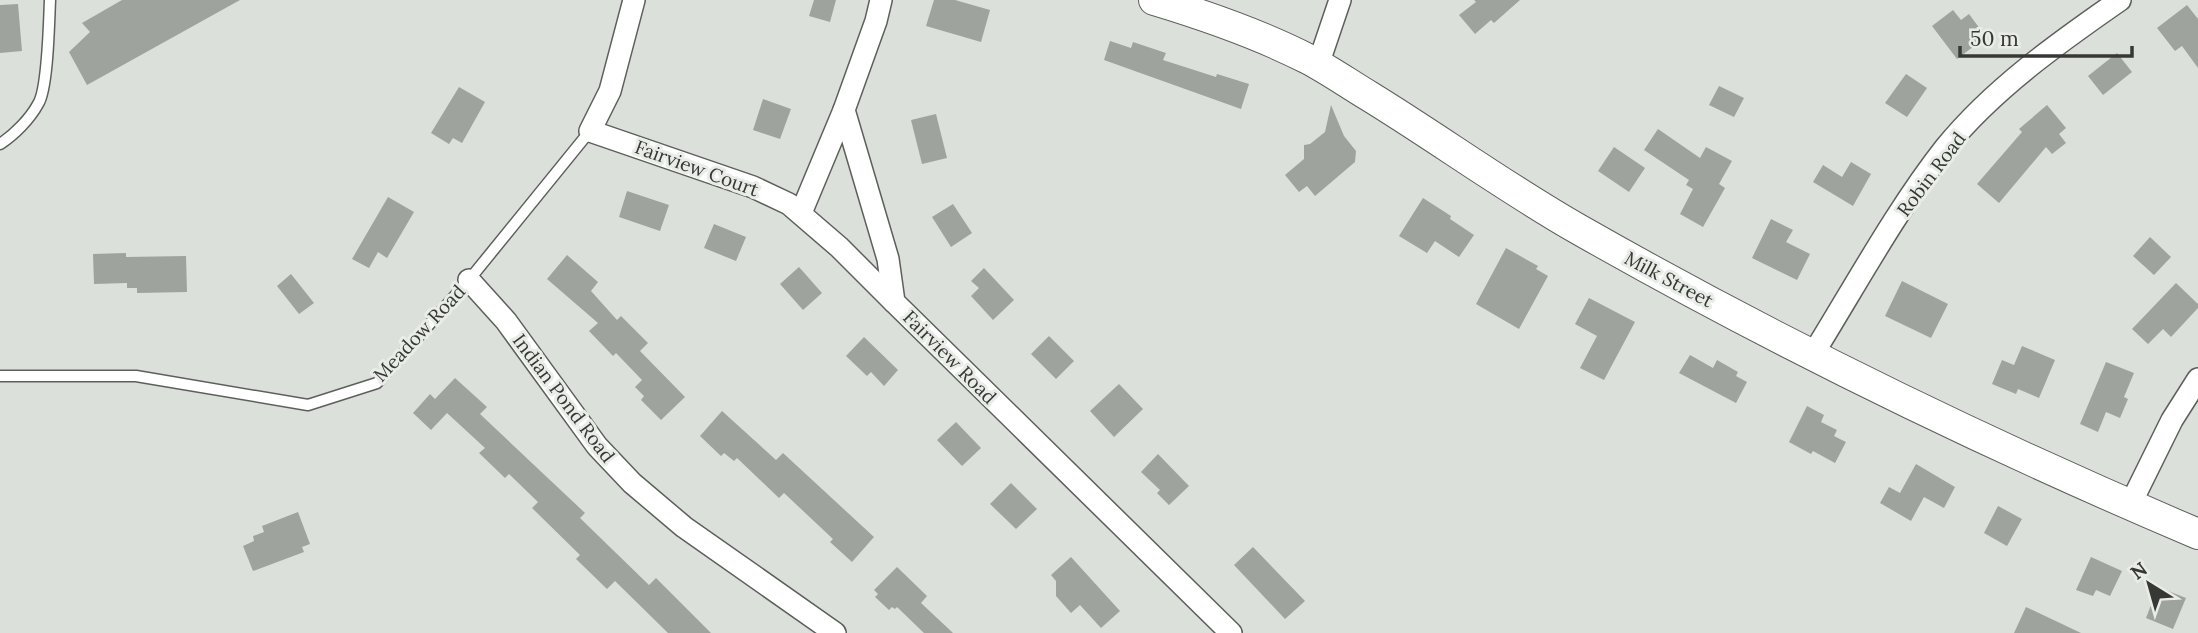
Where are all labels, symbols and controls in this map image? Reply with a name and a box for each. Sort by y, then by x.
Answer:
scale bar [1960,14,2132,58]
text: 50 m [1970,25,2019,52]
street label: Robin Road [1891,127,1971,221]
street label: Fairview Court [632,134,763,202]
street label: Milk Street [1621,246,1718,313]
street label: Meadow Road [368,279,470,387]
street label: Fairview Road [898,305,1002,409]
street label: Indian Pond Road [508,329,620,467]
north arrow [2114,549,2184,619]
text: N [2126,556,2152,584]

